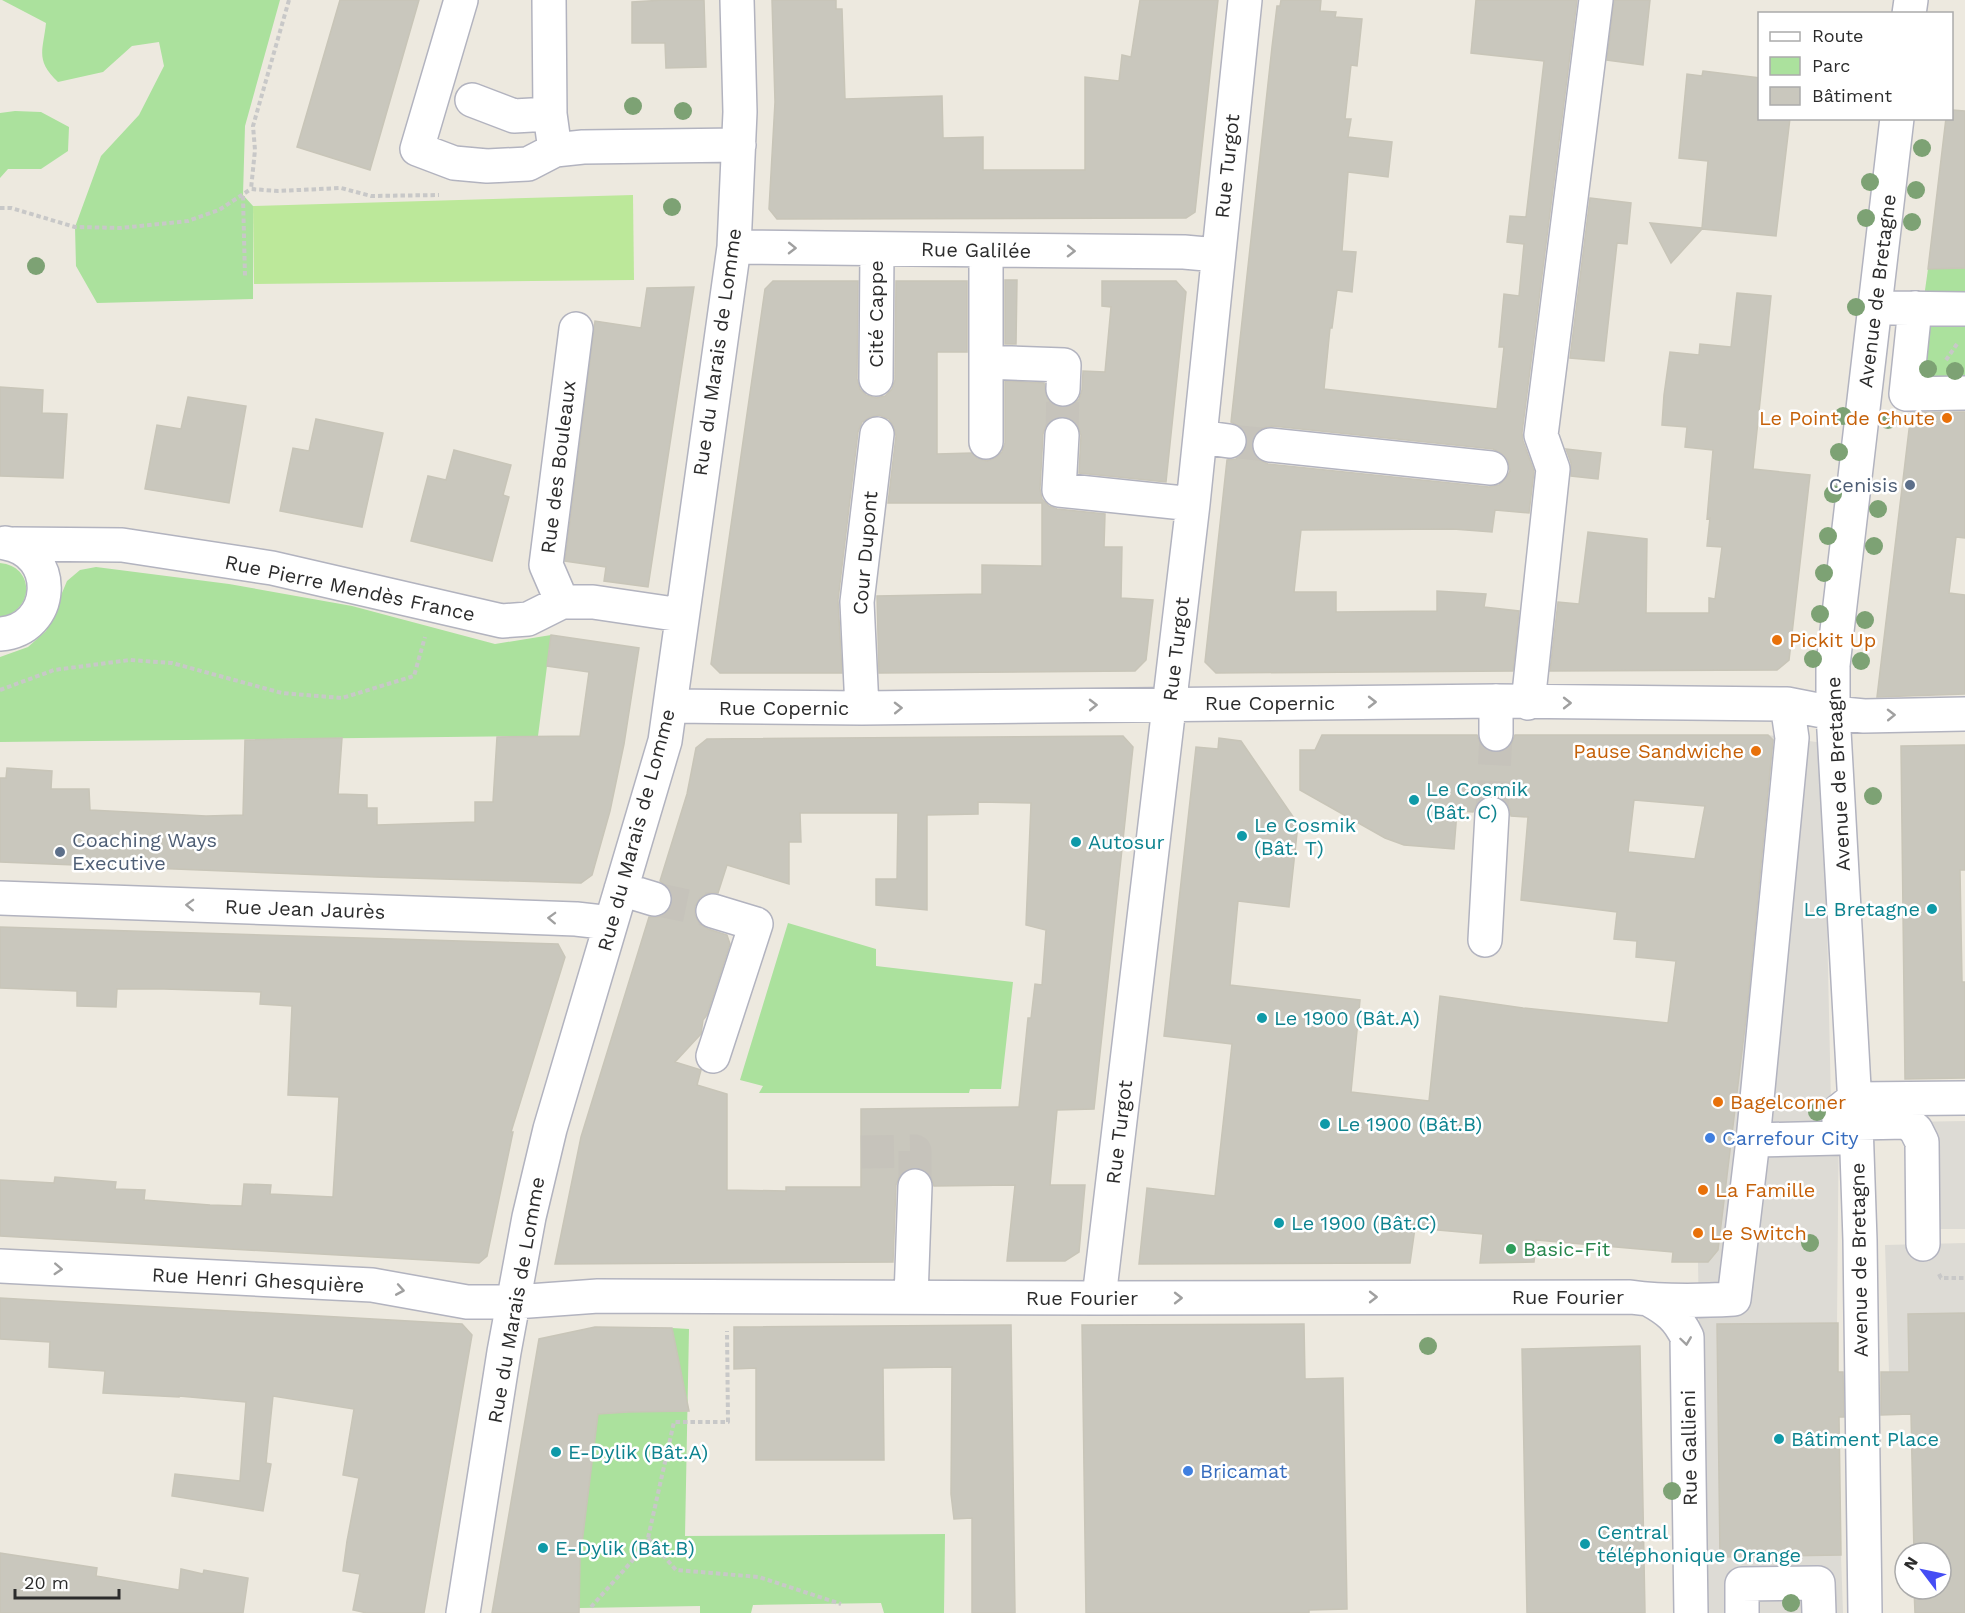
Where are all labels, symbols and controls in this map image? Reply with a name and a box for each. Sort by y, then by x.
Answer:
legend [1758,12,1953,120]
text: Route [1812,25,1864,46]
text: Parc [1812,55,1850,76]
text: Bâtiment [1812,85,1892,106]
street label: Rue Turgot [1210,112,1244,219]
street label: Avenue de Bretagne [1853,193,1901,389]
street label: Rue du Marais de Lomme [688,227,746,477]
street label: Rue Galilée [921,237,1031,263]
one-way arrow [788,242,797,255]
one-way arrow [1067,245,1076,257]
street label: Cité Cappe [864,260,888,368]
street label: Rue des Bouleaux [535,379,581,555]
place label: Le Point de Chute [1759,406,1935,430]
marker: Le Point de Chute [1940,411,1954,425]
place label: Cenisis [1829,473,1898,497]
marker: Cenisis [1903,478,1917,492]
street label: Cour Dupont [848,489,882,616]
street label: Rue Pierre Mendès France [223,550,477,626]
street label: Rue Turgot [1158,595,1194,703]
place label: Pickit Up [1789,628,1876,652]
marker: Pickit Up [1770,633,1784,647]
street label: Avenue de Bretagne [1821,676,1855,872]
street label: Rue Copernic [1205,691,1335,715]
street label: Rue Copernic [719,696,849,720]
one-way arrow [1367,696,1376,709]
one-way arrow [1562,697,1571,709]
one-way arrow [1088,699,1097,712]
one-way arrow [893,702,902,714]
street label: Rue du Marais de Lomme [592,706,680,954]
one-way arrow [1886,709,1895,721]
place label: Pause Sandwiche [1573,739,1744,763]
marker: Pause Sandwiche [1749,744,1763,758]
place label: Le Cosmik (Bât. C) [1426,777,1528,824]
marker: Le Cosmik (Bât. C) [1407,793,1421,807]
place label: Le Cosmik (Bât. T) [1254,813,1356,860]
place label: Coaching Ways Executive [72,828,217,875]
marker: Le Cosmik (Bât. T) [1235,829,1249,843]
place label: Autosur [1088,830,1165,854]
marker: Autosur [1069,835,1083,849]
marker: Coaching Ways Executive [53,845,67,859]
street label: Rue Jean Jaurès [224,894,386,924]
place label: Le Bretagne [1804,897,1920,921]
one-way arrow [185,898,194,911]
marker: Le Bretagne [1925,902,1939,916]
one-way arrow [548,912,557,924]
place label: Le 1900 (Bât.A) [1274,1006,1420,1030]
marker: Le 1900 (Bât.A) [1255,1011,1269,1025]
street label: Rue Turgot [1101,1078,1137,1186]
place label: Bagelcorner [1730,1090,1846,1114]
marker: Bagelcorner [1711,1095,1725,1109]
place label: Le 1900 (Bât.B) [1337,1112,1482,1136]
marker: Le 1900 (Bât.B) [1318,1117,1332,1131]
place label: Carrefour City [1722,1126,1859,1150]
marker: Carrefour City [1703,1131,1717,1145]
street label: Avenue de Bretagne [1845,1162,1873,1358]
street label: Rue du Marais de Lomme [482,1175,550,1425]
place label: La Famille [1715,1178,1815,1202]
marker: La Famille [1696,1183,1710,1197]
place label: Le 1900 (Bât.C) [1291,1211,1436,1235]
marker: Le 1900 (Bât.C) [1272,1216,1286,1230]
place label: Le Switch [1710,1221,1807,1245]
marker: Le Switch [1691,1226,1705,1240]
place label: Basic-Fit [1523,1237,1611,1261]
marker: Basic-Fit [1504,1242,1518,1256]
one-way arrow [54,1262,63,1275]
street label: Rue Henri Ghesquière [151,1262,365,1298]
one-way arrow [394,1283,404,1296]
street label: Rue Fourier [1512,1285,1624,1309]
street label: Rue Fourier [1026,1286,1138,1310]
one-way arrow [1369,1291,1378,1303]
one-way arrow [1174,1292,1183,1304]
one-way arrow [1679,1336,1691,1346]
street label: Rue Gallieni [1676,1390,1702,1506]
place label: Bâtiment Place [1791,1427,1939,1451]
marker: Bâtiment Place [1772,1432,1786,1446]
place label: E-Dylik (Bât.A) [568,1440,708,1464]
marker: E-Dylik (Bât.A) [549,1445,563,1459]
place label: Bricamat [1200,1459,1288,1483]
marker: Bricamat [1181,1464,1195,1478]
place label: Central téléphonique Orange [1597,1520,1801,1567]
place label: E-Dylik (Bât.B) [555,1536,695,1560]
marker: Central téléphonique Orange [1578,1537,1592,1551]
marker: E-Dylik (Bât.B) [536,1541,550,1555]
north arrow [1893,1541,1953,1601]
text: N [1900,1553,1922,1573]
scale bar [15,1562,118,1600]
text: 20 m [24,1572,69,1593]

